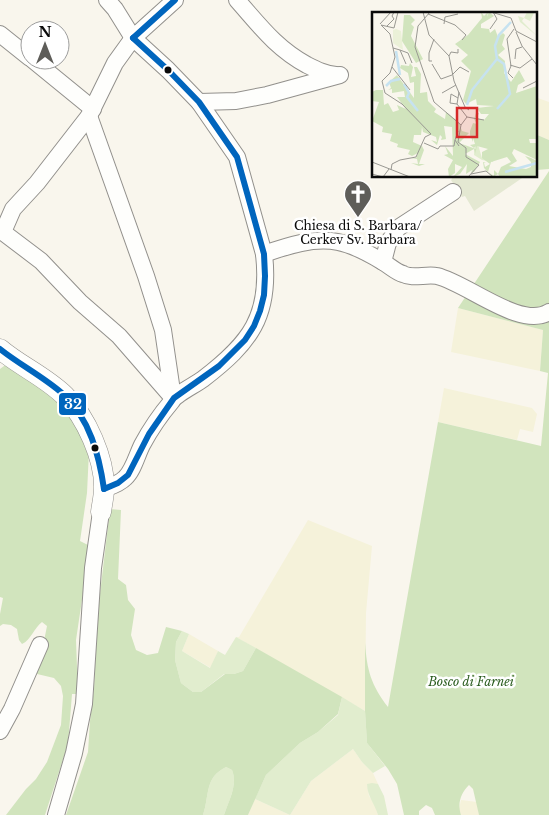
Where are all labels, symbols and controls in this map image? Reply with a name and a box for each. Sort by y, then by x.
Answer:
inset map [372,12,536,178]
north arrow [20,20,70,70]
text: N [38,23,52,41]
unlabelled marker [163,65,173,75]
church icon: Chiesa di S. Barbara/ Cerkev Sv. Barbara [343,179,373,218]
place label: Chiesa di S. Barbara/ Cerkev Sv. Barbara [294,218,423,247]
line badge: 32 [58,392,87,416]
text: 32 [64,395,82,413]
unlabelled marker [90,443,100,453]
park label: Bosco di Farnei [427,674,515,689]

